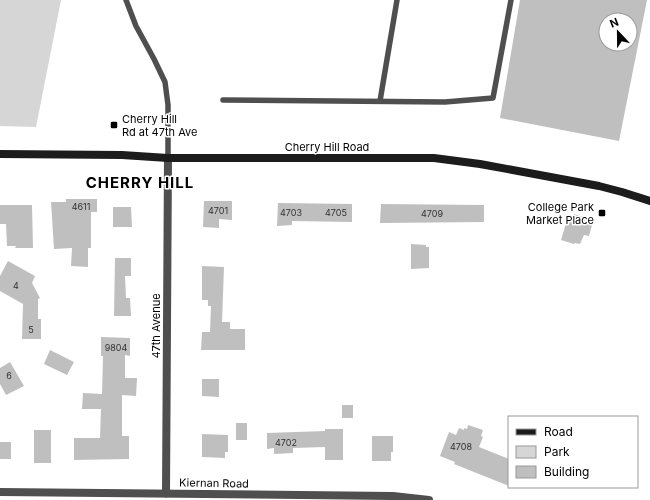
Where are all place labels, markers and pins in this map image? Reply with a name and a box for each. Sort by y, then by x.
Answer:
place label: Cherry Hill Rd at 47th Ave [122,112,197,139]
marker: Cherry Hill Rd at 47th Ave [109,120,119,130]
place label: College Park Market Place [526,200,594,227]
marker: College Park Market Place [597,208,607,218]

